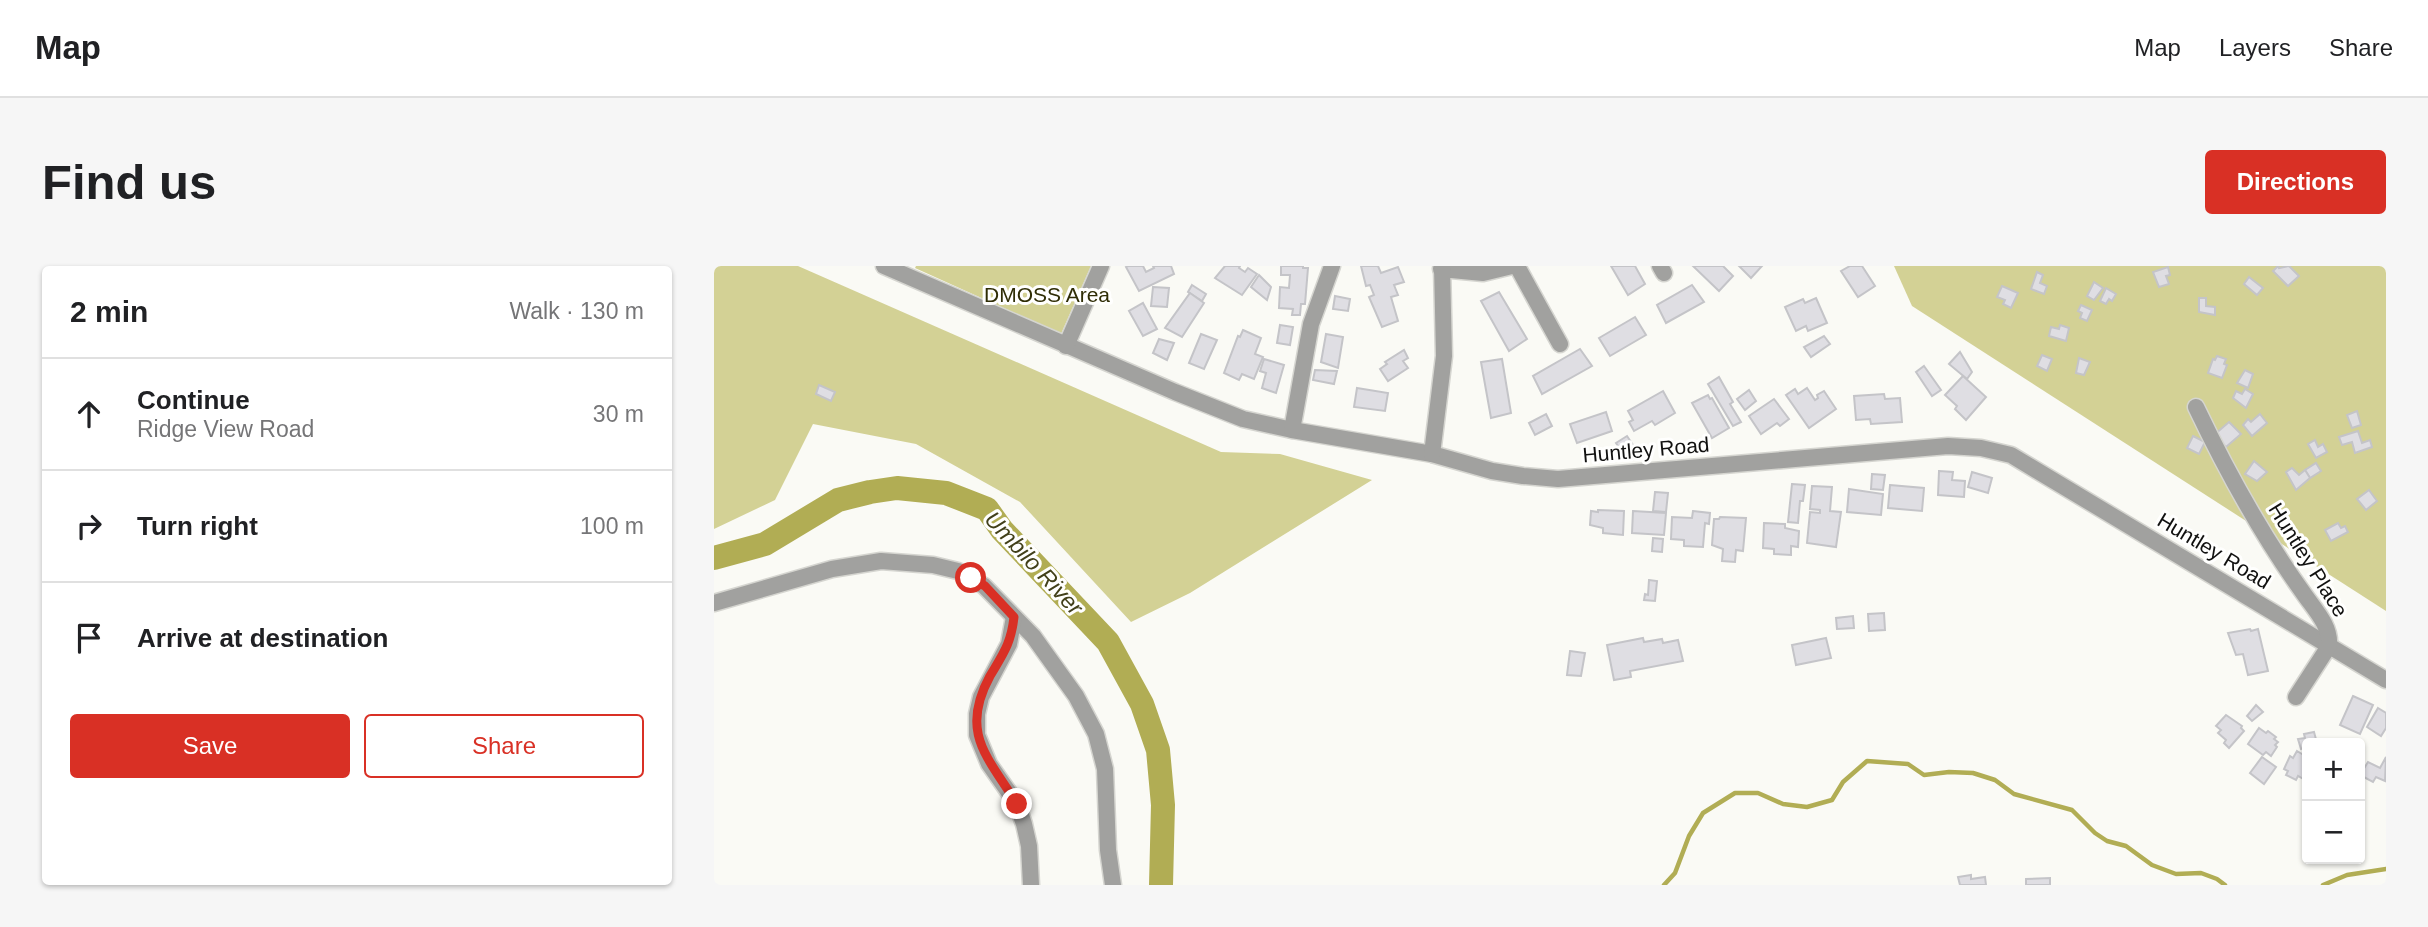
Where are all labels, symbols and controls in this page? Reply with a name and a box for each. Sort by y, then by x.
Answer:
text: Map [35,29,101,66]
text: Map [2134,34,2181,61]
text: Layers [2219,34,2291,61]
text: Share [2329,34,2393,61]
button: Directions [2205,150,2386,214]
text: Find us [42,155,216,209]
park label: DMOSS Area [984,283,1110,306]
text: 2 min [70,295,148,328]
text: Walk · 130 m [509,298,644,324]
text: Continue [137,385,250,415]
icon: ahead [70,395,108,433]
text: 30 m [593,401,644,427]
text: Ridge View Road [137,416,314,442]
street label: Huntley Road [1582,433,1710,467]
street label: Huntley Place [2264,499,2353,621]
water label: Umbilo River [980,506,1089,621]
icon: right [70,507,108,545]
street label: Huntley Road [2154,508,2275,593]
text: Turn right [137,511,258,541]
text: 100 m [580,513,644,539]
route start [955,562,986,593]
icon: arrive [70,619,108,657]
text: Arrive at destination [137,623,388,653]
button: Save [70,714,350,778]
button: Share [364,714,644,778]
map controls [2302,738,2365,864]
button: + [2302,738,2365,801]
route end [1001,788,1032,819]
button: − [2302,801,2365,864]

